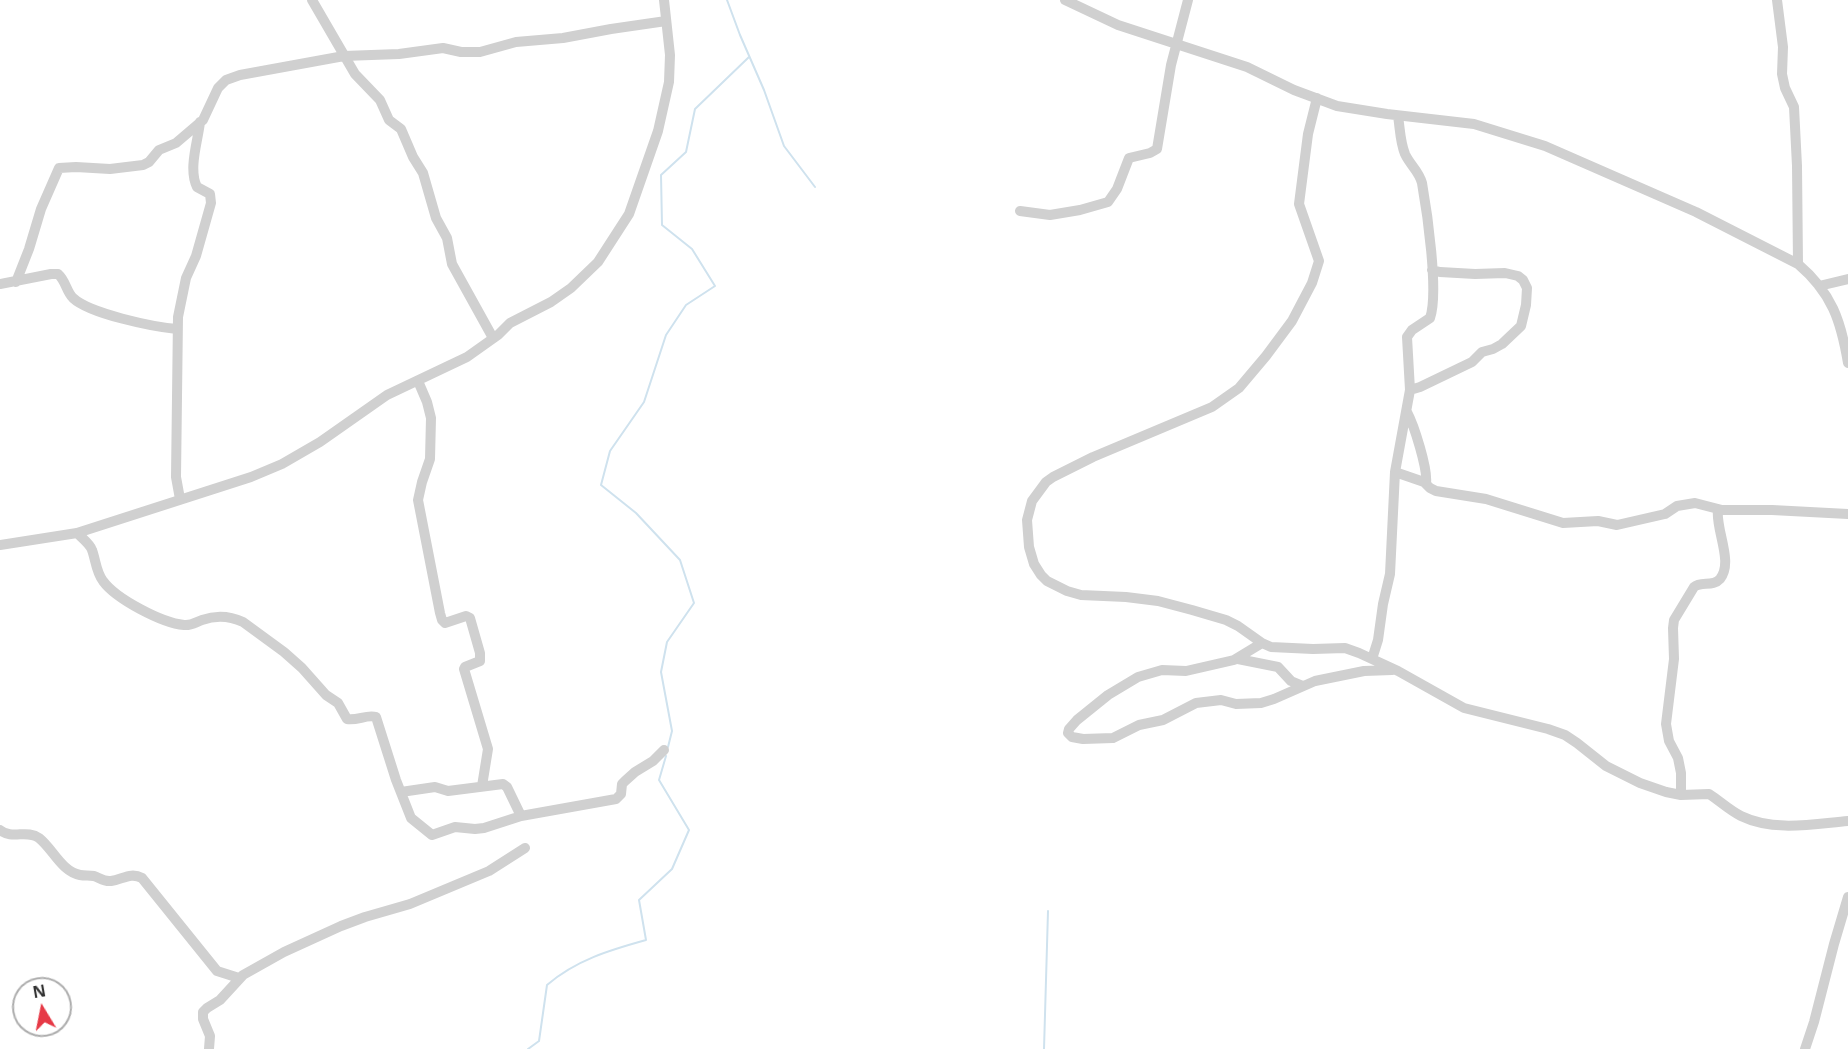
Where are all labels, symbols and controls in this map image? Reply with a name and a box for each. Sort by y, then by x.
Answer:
north arrow [12,977,72,1037]
text: N [31,979,48,1003]

